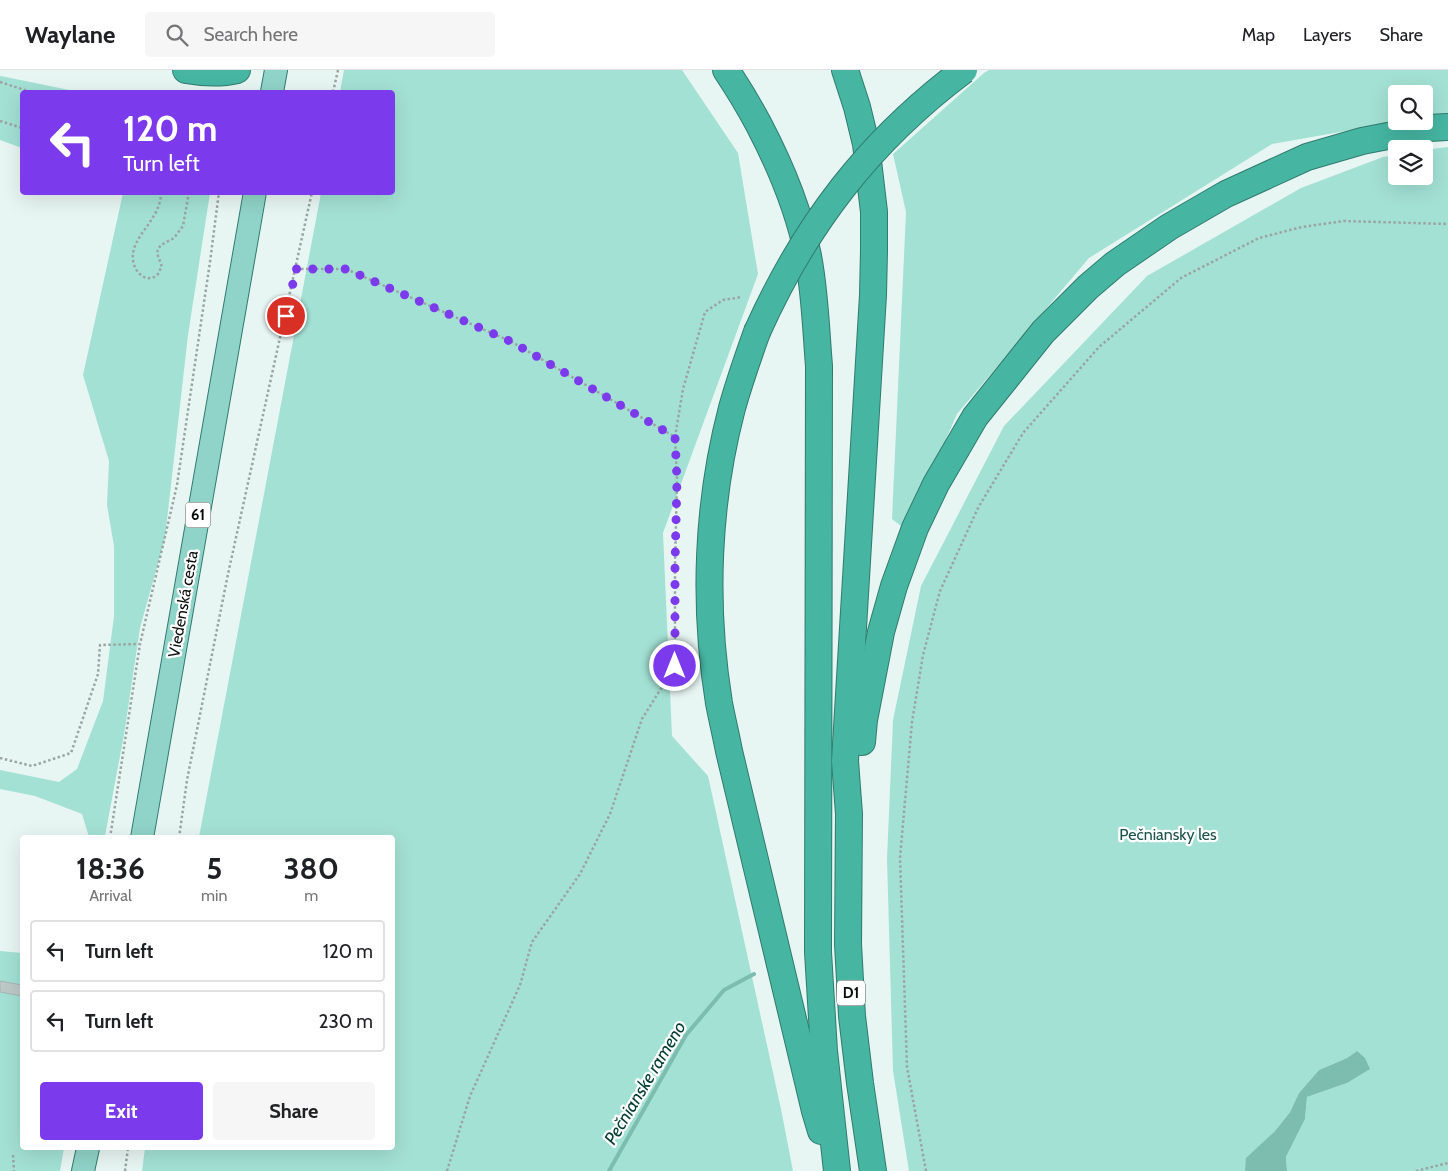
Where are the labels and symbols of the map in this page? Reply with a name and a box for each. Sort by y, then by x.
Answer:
pin [265,295,307,337]
road number: 61 [186,502,210,528]
street label: Viedenská cesta [164,549,202,659]
position arrow [648,639,700,691]
park label: Pečniansky les [1119,825,1217,844]
road number: D1 [837,980,865,1006]
water label: Pečnianske rameno [600,1017,690,1149]

